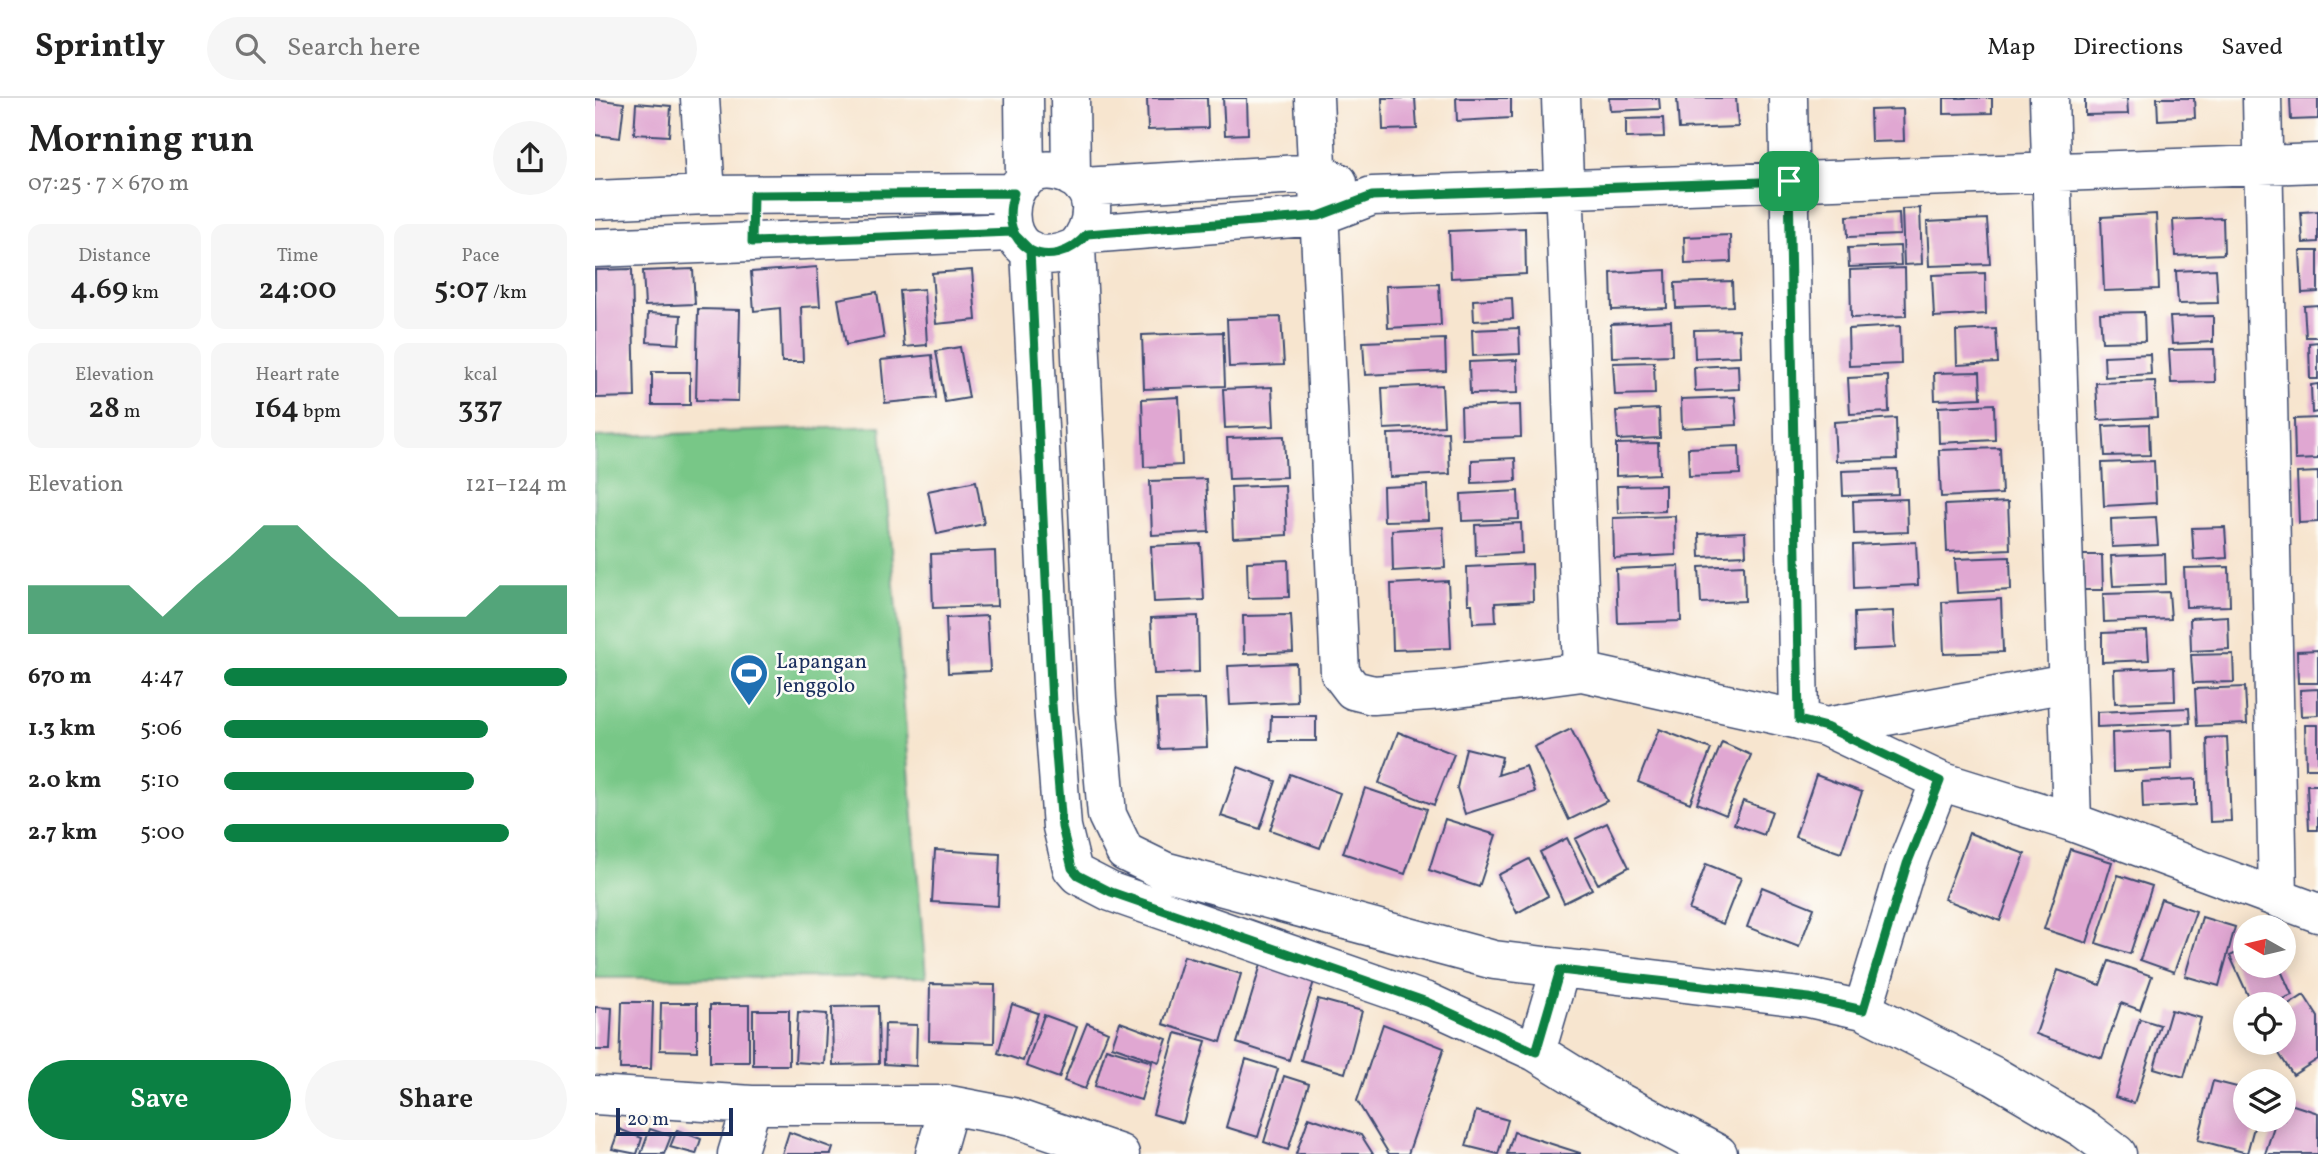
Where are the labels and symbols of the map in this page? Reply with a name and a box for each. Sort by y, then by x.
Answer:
pin [1759,151,1819,211]
place label: Lapangan Jenggolo [776,648,867,701]
sports icon: Lapangan Jenggolo [728,652,770,707]
north arrow [2233,915,2296,978]
scale bar [616,1105,733,1137]

